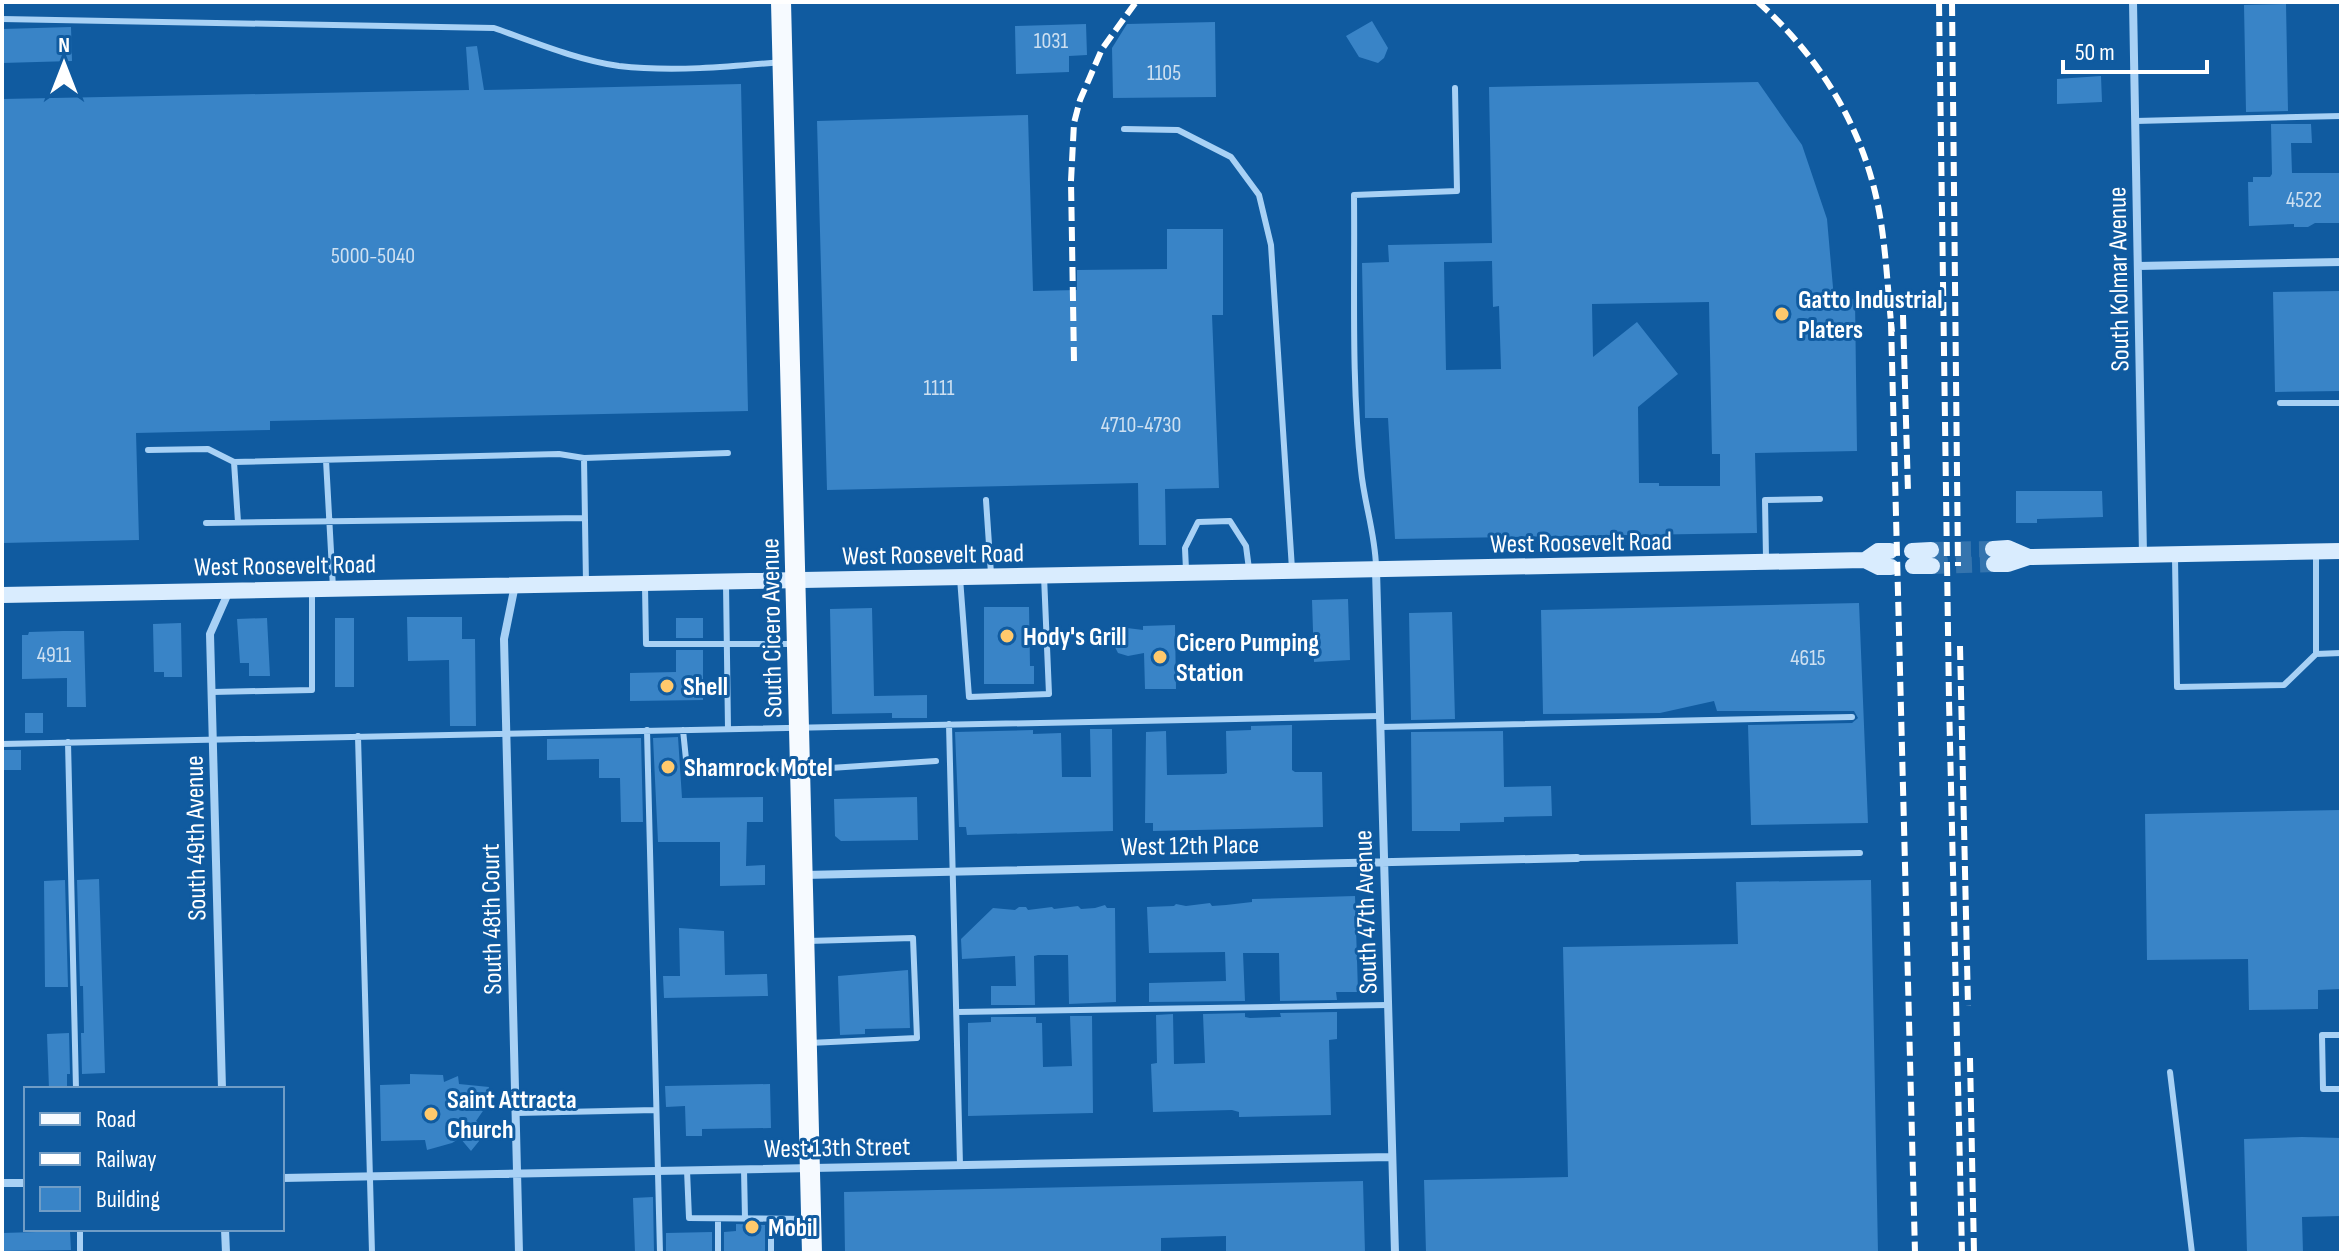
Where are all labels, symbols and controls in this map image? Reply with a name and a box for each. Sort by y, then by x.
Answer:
north arrow [24,24,104,104]
scale bar [2063,24,2207,74]
house number: 1031 [1034,28,1069,55]
text: N [58,32,70,59]
text: 50 m [2075,38,2115,67]
house number: 1105 [1147,60,1181,87]
street label: South Kolmar Avenue [2102,186,2137,372]
house number: 4522 [2286,187,2322,214]
house number: 5000-5040 [331,243,415,270]
place label: Gatto Industrial Platers [1798,285,1942,346]
marker: Gatto Industrial Platers [1773,305,1791,323]
house number: 1111 [924,375,955,402]
house number: 4710-4730 [1101,412,1181,439]
street label: West Roosevelt Road [1490,526,1672,561]
street label: South Cicero Avenue [755,538,790,718]
street label: West Roosevelt Road [842,538,1024,573]
street label: West Roosevelt Road [194,549,376,584]
place label: Hody's Grill [1023,622,1127,653]
marker: Hody's Grill [998,627,1016,645]
place label: Cicero Pumping Station [1176,628,1319,689]
house number: 4911 [37,642,71,669]
house number: 4615 [1790,645,1826,672]
marker: Cicero Pumping Station [1151,648,1169,666]
place label: Shell [683,672,728,703]
marker: Shell [658,677,676,695]
place label: Shamrock Motel [684,753,833,784]
street label: South 49th Avenue [180,755,213,921]
marker: Shamrock Motel [659,758,677,776]
street label: South 47th Avenue [1348,829,1385,994]
street label: West 12th Place [1121,830,1259,863]
street label: South 48th Court [476,843,509,995]
place label: Saint Attracta Church [447,1085,577,1146]
legend [24,1087,284,1231]
text: Road [96,1105,136,1134]
marker: Saint Attracta Church [422,1105,440,1123]
street label: West 13th Street [764,1132,911,1165]
text: Railway [96,1145,156,1174]
text: Building [96,1185,160,1214]
place label: Mobil [768,1213,818,1244]
marker: Mobil [743,1218,761,1236]

